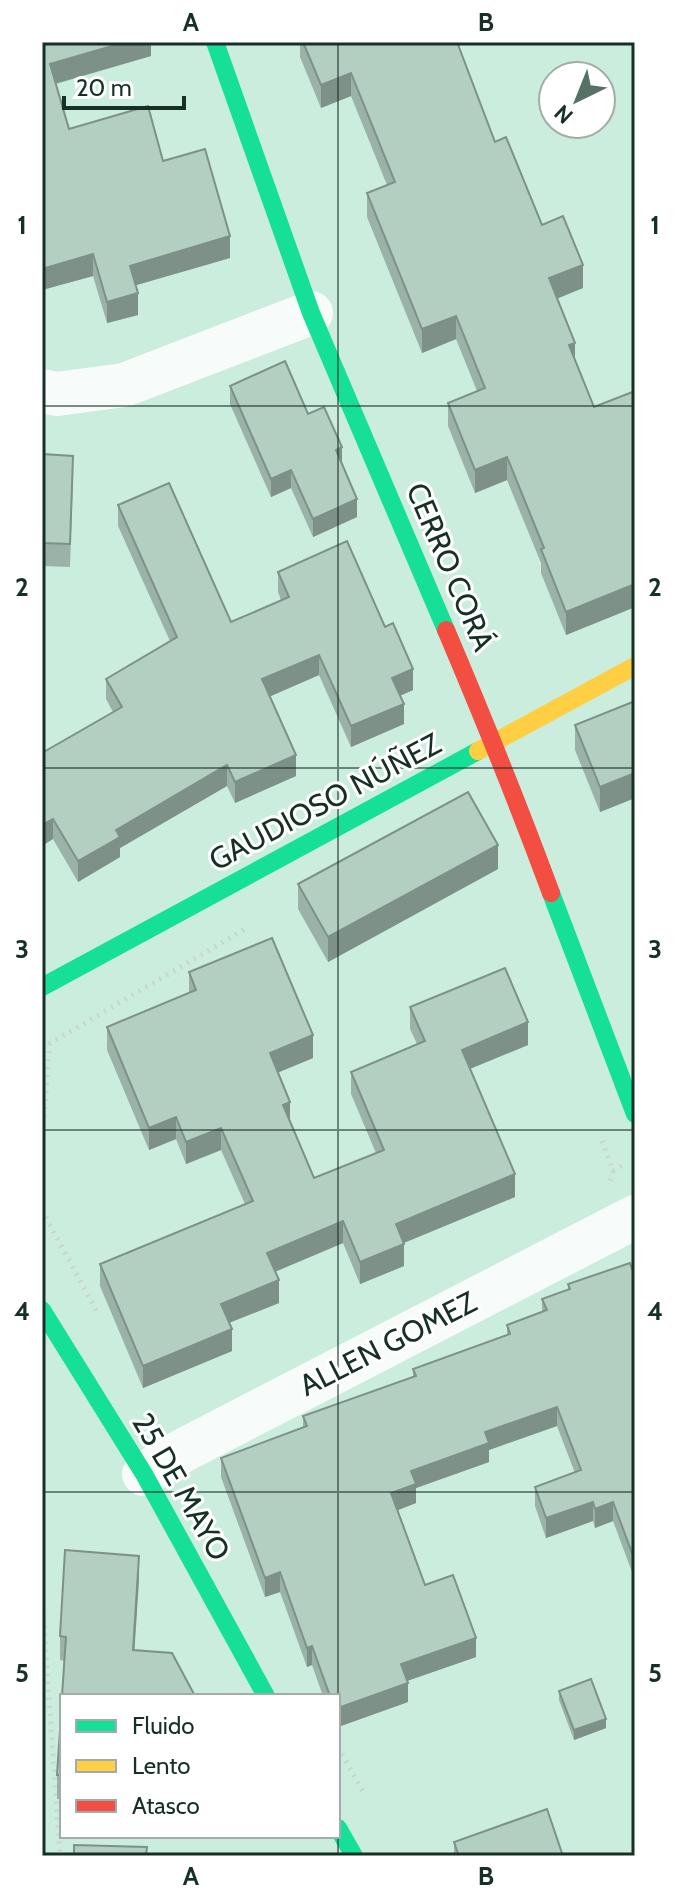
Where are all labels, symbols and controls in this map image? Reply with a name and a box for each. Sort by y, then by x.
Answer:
text: A [183,6,200,38]
text: B [478,6,494,38]
scale bar [64,60,184,110]
north arrow [537,60,617,140]
text: 20 m [76,73,132,102]
text: N [549,99,579,129]
text: 1 [17,209,27,241]
text: 1 [650,209,660,241]
street label: CERRO CORÁ [398,477,503,657]
text: 2 [15,571,29,603]
text: 2 [648,571,662,603]
street label: GAUDIOSO NÚÑEZ [203,725,447,878]
text: 3 [15,933,29,965]
text: 3 [648,933,662,965]
street label: ALLEN GOMEZ [293,1283,483,1404]
text: 4 [14,1295,30,1327]
text: 4 [647,1295,663,1327]
street label: 25 DE MAYO [124,1406,238,1567]
text: 5 [15,1657,29,1689]
text: 5 [648,1657,662,1689]
legend [60,1694,340,1838]
text: Fluido [132,1711,194,1740]
text: Lento [132,1751,191,1780]
text: Atasco [132,1791,200,1820]
text: A [183,1860,200,1892]
text: B [478,1860,494,1892]

